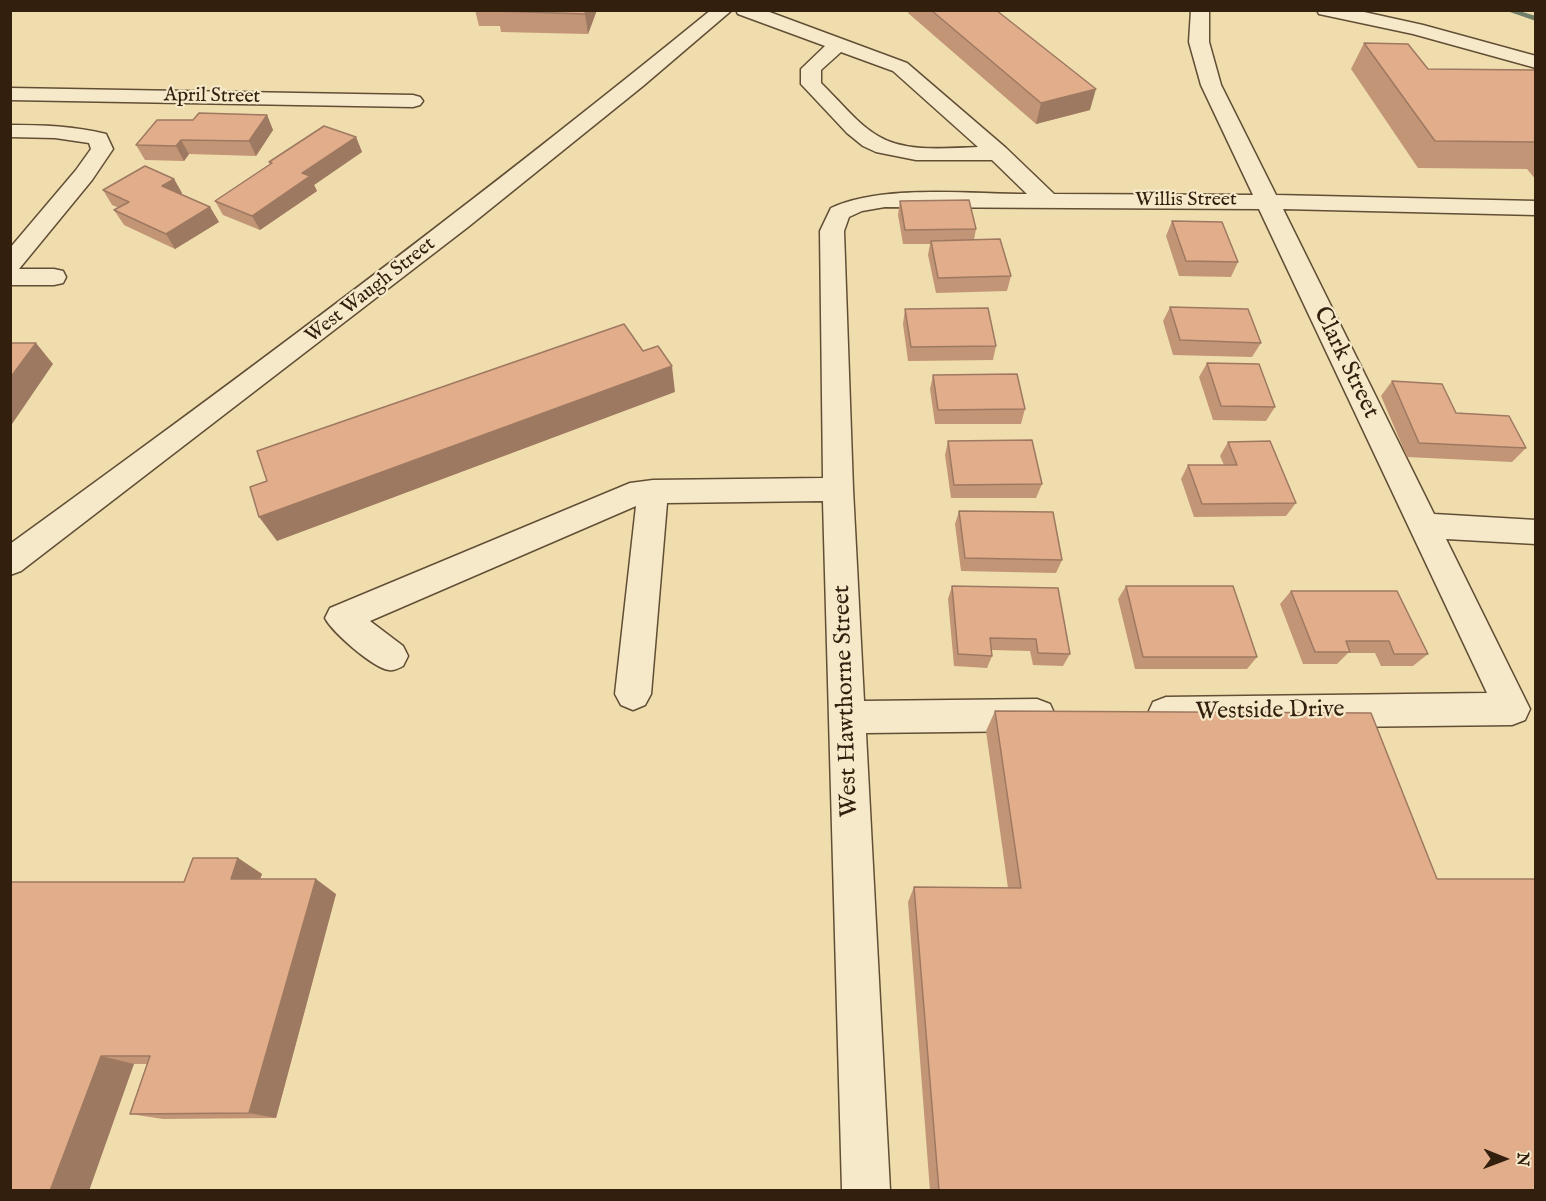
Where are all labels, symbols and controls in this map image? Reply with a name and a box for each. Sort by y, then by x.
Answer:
street label: April Street [164,84,260,110]
street label: Willis Street [1135,189,1237,213]
street label: West Waugh Street [301,233,441,349]
street label: Clark Street [1306,303,1384,423]
street label: West Hawthorne Street [829,584,865,818]
street label: Westside Drive [1195,696,1345,728]
north arrow [1474,1129,1534,1189]
text: N [1512,1152,1532,1166]

